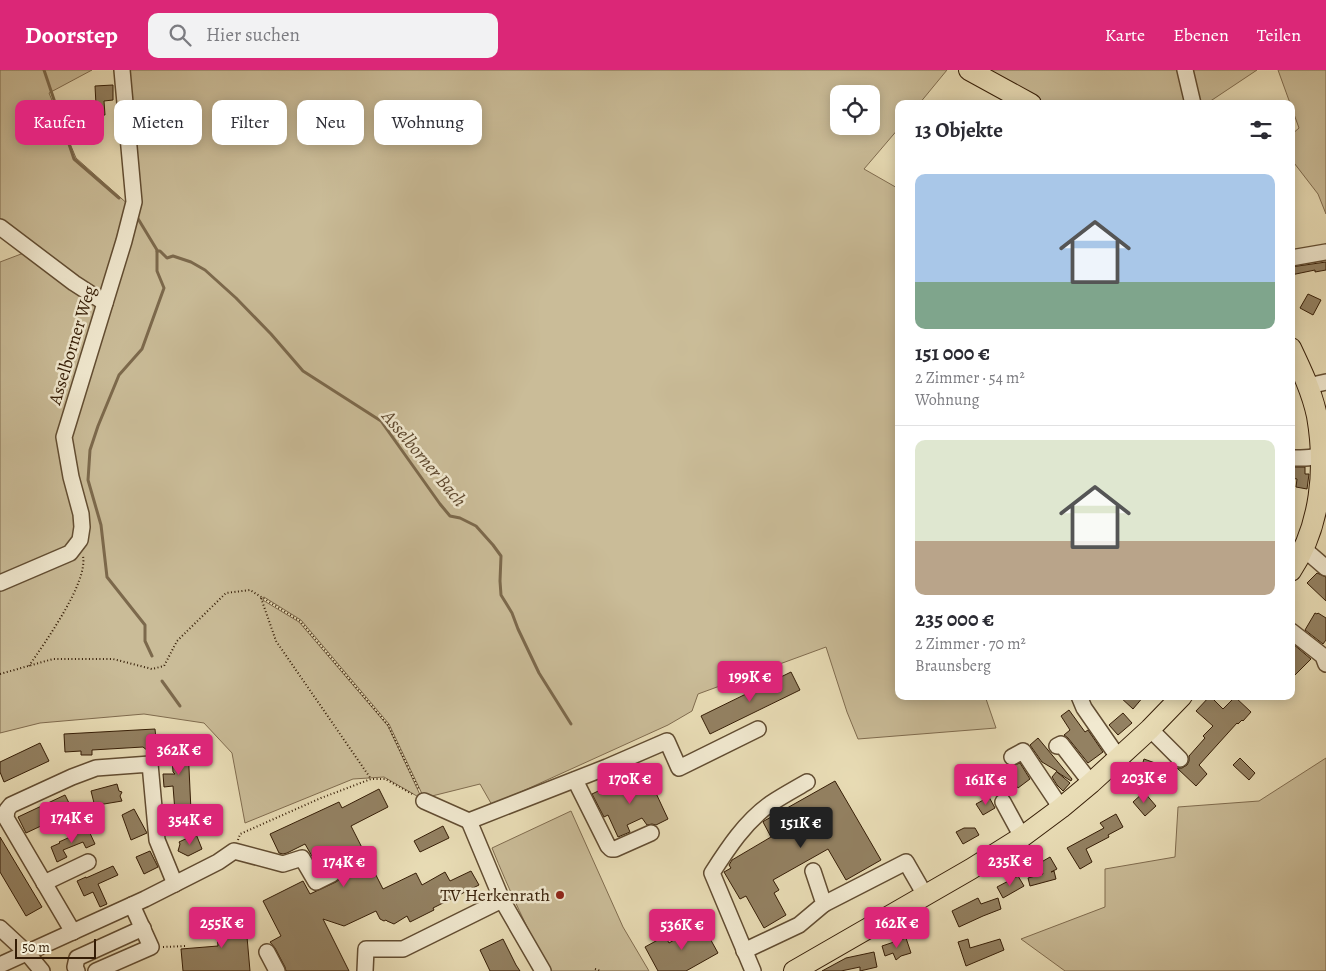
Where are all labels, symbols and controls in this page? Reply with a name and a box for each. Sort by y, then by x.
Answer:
search box [148,13,498,58]
text: Doorstep [25,19,118,51]
icon: search [166,21,194,49]
text: Hier suchen [206,22,300,48]
text: Karte [1105,23,1145,47]
text: Ebenen [1173,23,1229,47]
text: Teilen [1257,23,1301,47]
map controls [830,85,880,135]
button: locate [830,85,880,135]
chip: Kaufen [15,100,104,145]
chip: Mieten [114,100,202,145]
chip: Filter [212,100,287,145]
chip: Neu [297,100,364,145]
chip: Wohnung [374,100,482,145]
text: 13 Objekte [915,116,1003,144]
icon: filters [1247,116,1275,144]
icon: home [1050,207,1140,297]
street label: Asselborner Weg [42,283,101,408]
text: 151 000 € [915,339,990,367]
text: 2 Zimmer · 54 m² [915,367,1025,389]
text: Wohnung [915,389,979,411]
water label: Asselborner Bach [375,404,473,513]
icon: home [1050,472,1140,562]
text: 235 000 € [915,605,994,633]
text: 2 Zimmer · 70 m² [915,633,1026,655]
text: Braunsberg [915,655,991,677]
pin: 199K € [709,660,791,703]
text: 199K € [728,666,772,688]
pin: 362K € [138,734,220,776]
text: 362K € [157,739,201,761]
pin: 170K € [589,762,671,805]
pin: 203K € [1103,762,1185,804]
pin: 161K € [945,764,1027,806]
text: 203K € [1121,767,1167,789]
text: 170K € [608,768,652,790]
text: 161K € [965,769,1007,791]
pin: 174K € [31,802,113,844]
pin: 354K € [149,804,231,846]
pin: 151K € [760,806,842,849]
text: 174K € [51,807,93,829]
text: 354K € [168,809,212,831]
text: 151K € [781,812,821,834]
pin: 235K € [969,844,1051,887]
pin: 174K € [303,846,385,888]
text: 235K € [988,850,1032,872]
text: 174K € [323,851,365,873]
place label: TV Herkenrath [440,883,550,907]
marker: TV Herkenrath [554,889,566,901]
pin: 255K € [181,906,263,949]
pin: 162K € [856,906,938,949]
pin: 536K € [641,908,723,951]
text: 255K € [200,912,244,934]
text: 162K € [875,912,919,934]
text: 536K € [660,914,704,936]
scale bar [15,936,96,959]
text: 50 m [22,938,50,957]

